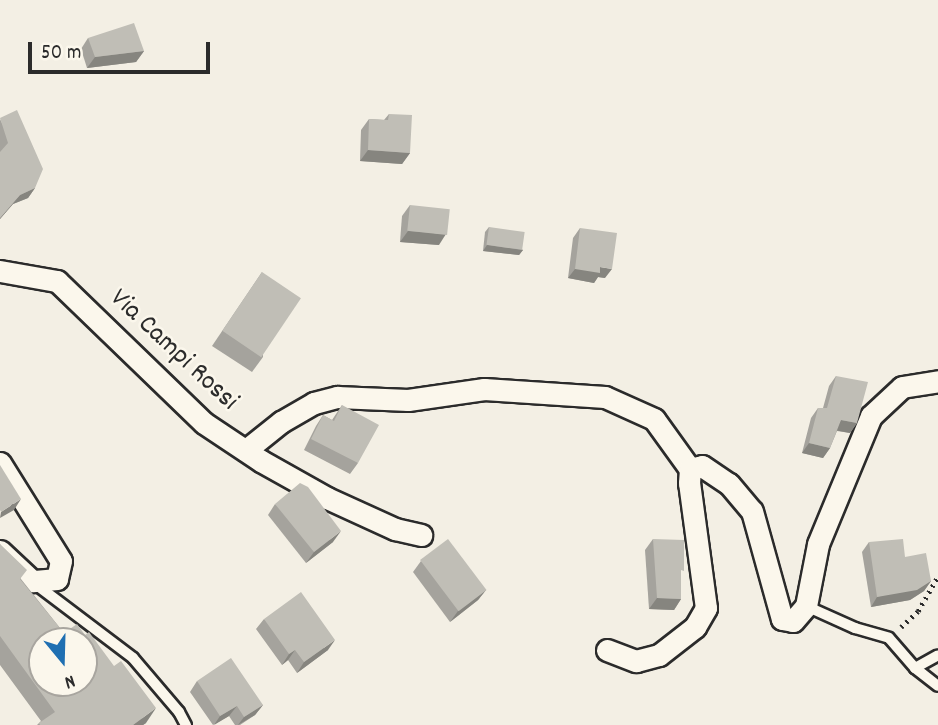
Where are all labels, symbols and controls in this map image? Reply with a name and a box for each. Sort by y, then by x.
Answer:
scale bar [32,28,214,72]
text: 50 m [41,39,81,69]
street label: Via Campi Rossi [102,283,244,419]
north arrow [28,627,98,697]
text: N [61,666,78,695]

